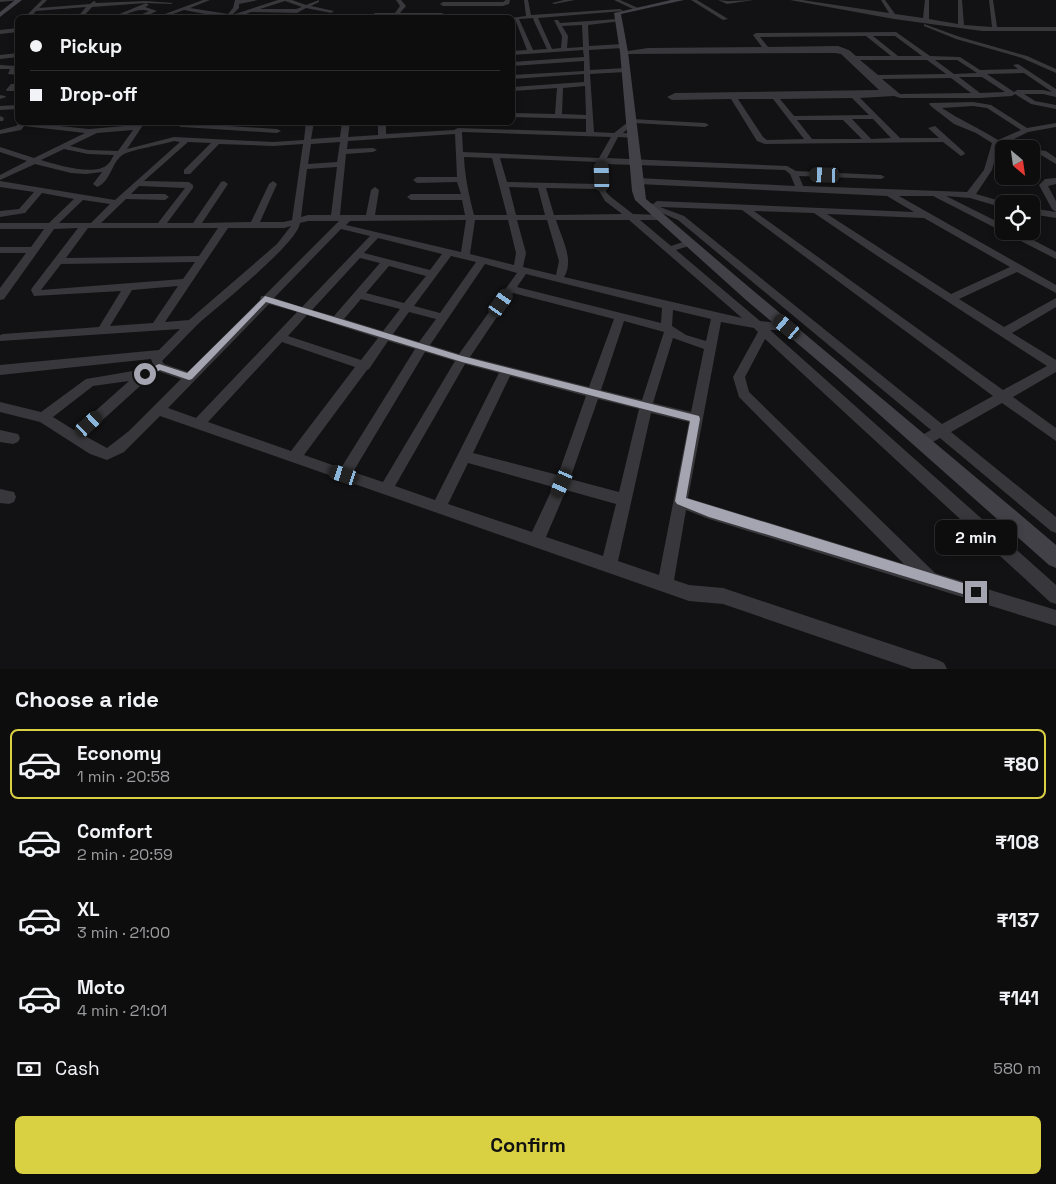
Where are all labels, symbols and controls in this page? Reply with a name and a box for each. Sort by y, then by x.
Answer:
text: Pickup [60,34,122,59]
text: Drop-off [60,82,138,107]
north arrow [995,140,1040,185]
map controls [995,140,1040,240]
car [593,161,610,191]
car [809,167,840,183]
button: locate [995,195,1040,240]
car [486,286,515,320]
car [770,312,803,342]
route start [134,363,156,385]
car [72,408,105,440]
car [327,463,360,487]
car [549,466,574,500]
callout: 2 min [935,520,1017,554]
text: 2 min [955,527,997,548]
route end [965,581,987,603]
text: Choose a ride [15,685,159,713]
text: Economy [77,741,161,766]
icon: car [17,742,62,787]
text: ₹80 [1003,752,1039,777]
text: 1 min · 20:58 [77,766,170,787]
text: Comfort [77,819,153,844]
icon: car [17,820,62,865]
text: ₹108 [995,830,1039,855]
text: 2 min · 20:59 [77,844,173,865]
text: XL [77,897,100,922]
icon: car [17,898,62,943]
text: ₹137 [997,908,1039,933]
text: 3 min · 21:00 [77,922,170,943]
text: Moto [77,975,125,1000]
icon: car [17,976,62,1021]
text: ₹141 [999,986,1039,1011]
text: 4 min · 21:01 [77,1000,167,1021]
icon: cash [15,1055,43,1083]
text: Cash [55,1056,100,1081]
text: 580 m [993,1058,1041,1079]
button: Confirm [15,1116,1041,1174]

